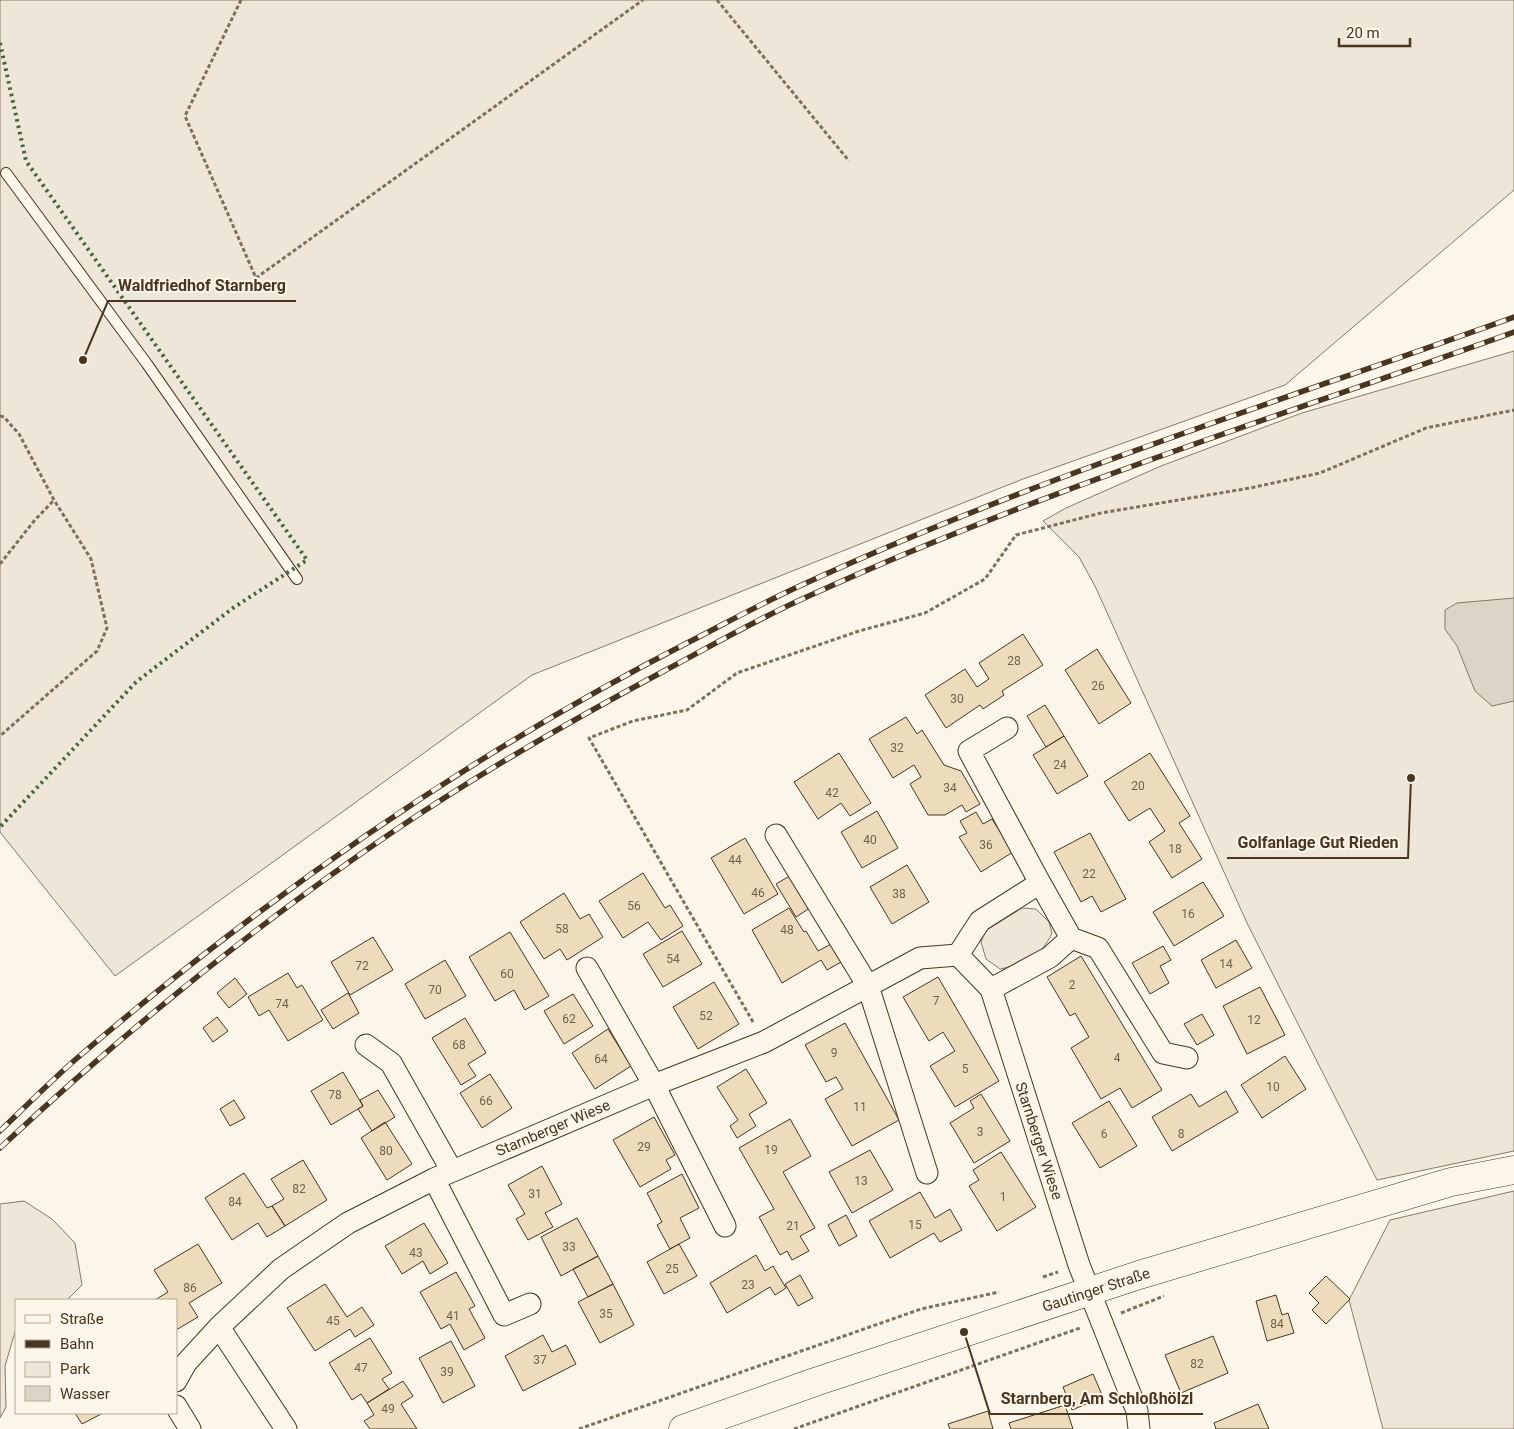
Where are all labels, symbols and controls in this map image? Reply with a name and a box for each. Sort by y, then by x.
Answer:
scale bar [1339,15,1410,47]
text: 20 m [1346,24,1380,42]
callout: Waldfriedhof Starnberg [108,270,296,301]
text: Waldfriedhof Starnberg [118,276,286,295]
house number: 28 [1007,654,1021,668]
house number: 26 [1091,679,1105,693]
house number: 30 [950,692,964,706]
house number: 32 [890,741,904,755]
house number: 24 [1053,758,1067,772]
house number: 20 [1131,779,1145,793]
house number: 34 [943,781,957,795]
house number: 42 [825,786,839,800]
callout: Golfanlage Gut Rieden [1227,827,1408,858]
house number: 40 [863,833,877,847]
text: Golfanlage Gut Rieden [1238,833,1399,852]
house number: 36 [979,838,993,852]
house number: 18 [1168,842,1182,856]
house number: 44 [728,853,742,867]
house number: 22 [1082,867,1096,881]
house number: 46 [751,886,765,900]
house number: 38 [892,887,906,901]
house number: 56 [627,899,641,913]
house number: 16 [1181,907,1195,921]
house number: 58 [555,922,569,936]
house number: 48 [780,923,794,937]
house number: 54 [666,952,680,966]
house number: 14 [1219,957,1233,971]
house number: 72 [355,959,369,973]
house number: 60 [500,967,514,981]
house number: 2 [1069,978,1076,992]
house number: 70 [428,983,442,997]
house number: 7 [933,994,940,1008]
house number: 74 [275,997,289,1011]
house number: 52 [699,1009,713,1023]
house number: 62 [562,1012,576,1026]
house number: 12 [1247,1013,1261,1027]
house number: 68 [452,1038,466,1052]
house number: 9 [831,1046,837,1060]
house number: 4 [1114,1051,1121,1065]
house number: 64 [594,1052,608,1066]
house number: 5 [962,1062,969,1076]
street label: Starnberger Wiese [1012,1080,1066,1202]
house number: 10 [1266,1080,1280,1094]
house number: 78 [328,1088,342,1102]
house number: 66 [479,1094,493,1108]
street label: Starnberger Wiese [493,1096,613,1160]
house number: 11 [853,1100,867,1114]
house number: 3 [977,1125,983,1139]
house number: 6 [1101,1127,1108,1141]
house number: 8 [1178,1127,1185,1141]
house number: 29 [637,1140,651,1154]
house number: 19 [764,1143,778,1157]
house number: 80 [379,1144,393,1158]
house number: 13 [854,1174,868,1188]
house number: 82 [292,1182,306,1196]
house number: 31 [528,1187,542,1201]
house number: 1 [1000,1190,1006,1204]
house number: 84 [228,1195,242,1209]
house number: 15 [908,1218,922,1232]
house number: 21 [786,1219,800,1233]
house number: 33 [562,1240,576,1254]
house number: 43 [409,1246,423,1260]
house number: 25 [665,1262,679,1276]
street label: Gautinger Straße [1040,1264,1152,1316]
house number: 23 [741,1278,755,1292]
house number: 86 [183,1281,197,1295]
legend [15,1299,178,1414]
house number: 35 [599,1307,613,1321]
house number: 41 [446,1309,460,1323]
text: Straße [60,1310,104,1328]
house number: 45 [326,1314,340,1328]
house number: 84 [1270,1317,1284,1331]
text: Bahn [60,1335,94,1353]
house number: 37 [533,1353,547,1367]
house number: 82 [1190,1357,1204,1371]
text: Park [60,1360,91,1378]
house number: 47 [354,1361,368,1375]
house number: 39 [440,1365,454,1379]
callout: Starnberg, Am Schloßhölzl [990,1383,1203,1414]
text: Wasser [60,1385,110,1403]
text: Starnberg, Am Schloßhölzl [1001,1389,1193,1408]
house number: 49 [381,1402,395,1416]

